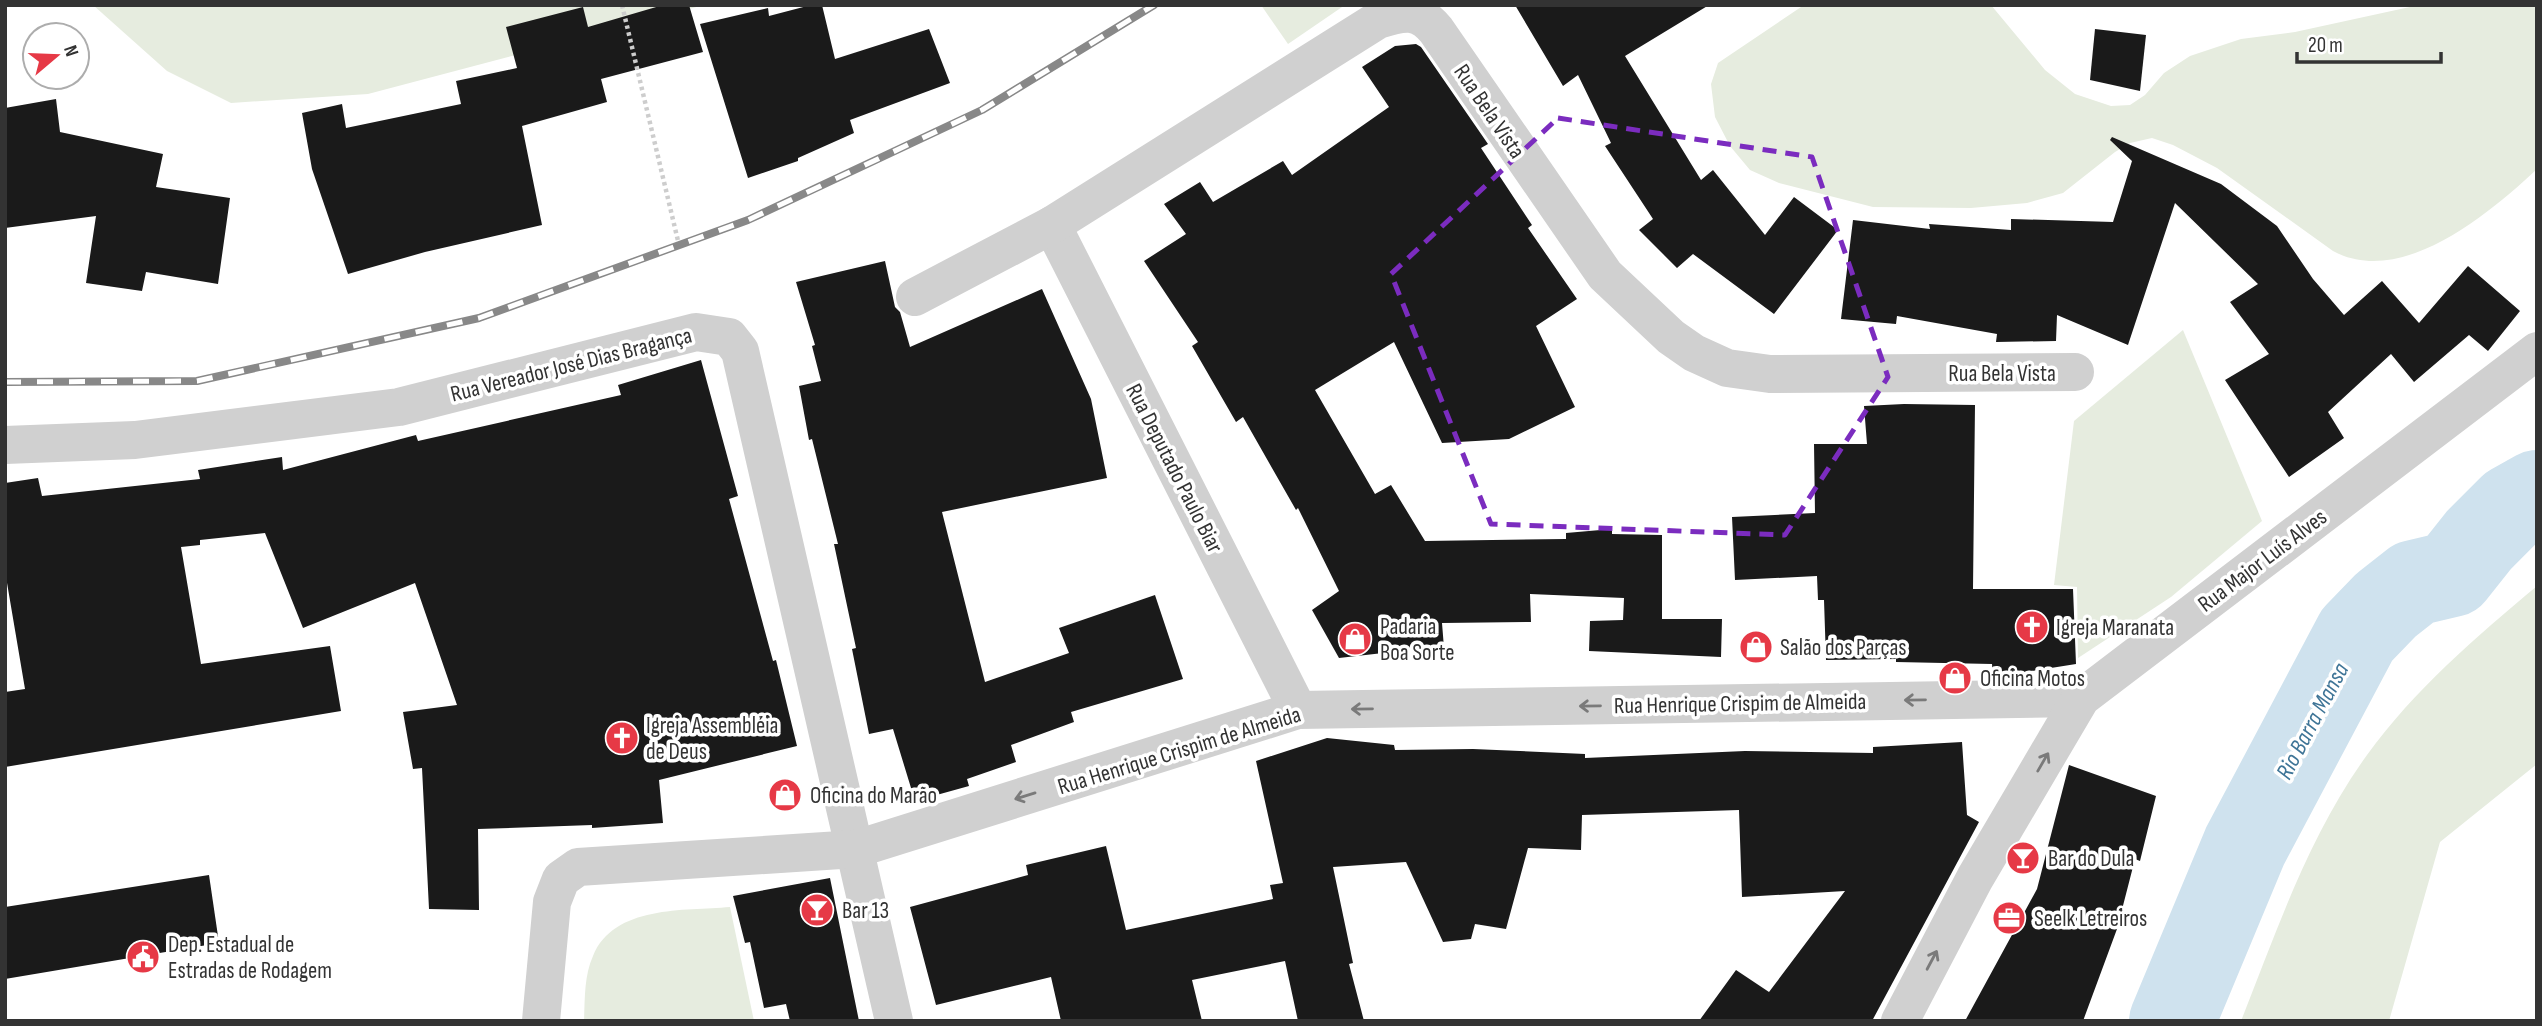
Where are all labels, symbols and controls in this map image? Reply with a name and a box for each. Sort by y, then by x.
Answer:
north arrow [21,21,91,91]
scale bar [2297,21,2440,65]
text: 20 m [2308,33,2343,58]
text: N [58,42,83,59]
street label: Rua Bela Vista [1447,59,1531,164]
street label: Rua Vereador José Dias Bragança [448,321,695,409]
street label: Rua Bela Vista [1948,360,2056,388]
street label: Rua Deputado Paulo Biar [1119,379,1229,558]
street label: Rua Major Luís Alves [2193,503,2333,618]
church icon: Igreja Maranata [2013,608,2051,646]
place label: Padaria Boa Sorte [1380,613,1455,667]
place label: Igreja Maranata [2056,614,2174,642]
shop icon: Padaria Boa Sorte [1336,620,1374,658]
shop icon: Salão dos Parças [1737,628,1775,666]
place label: Salão dos Parças [1780,634,1907,662]
water label: Rio Barra Mansa [2270,658,2355,784]
shop icon: Oficina Motos [1936,659,1974,697]
place label: Oficina Motos [1980,665,2085,693]
street label: Rua Henrique Crispim de Almeida [1614,688,1867,720]
one-way arrow [1904,694,1927,707]
one-way arrow [1578,699,1601,712]
street label: Rua Henrique Crispim de Almeida [1054,701,1304,801]
one-way arrow [1351,703,1374,716]
place label: Igreja Assembléia de Deus [646,712,778,766]
church icon: Igreja Assembléia de Deus [603,719,641,757]
one-way arrow [2037,752,2051,772]
shop icon: Oficina do Marão [766,776,804,814]
place label: Oficina do Marão [810,782,937,810]
one-way arrow [1015,791,1037,803]
bar icon: Bar do Dula [2004,839,2042,877]
place label: Bar do Dula [2048,845,2134,873]
bar icon: Bar 13 [798,891,836,929]
place label: Bar 13 [842,897,889,925]
office icon: Seelk Letreiros [1990,899,2028,937]
place label: Seelk Letreiros [2034,905,2147,933]
place label: Dep. Estadual de Estradas de Rodagem [168,931,332,985]
public building icon: Dep. Estadual de Estradas de Rodagem [124,938,162,976]
one-way arrow [1926,950,1939,971]

